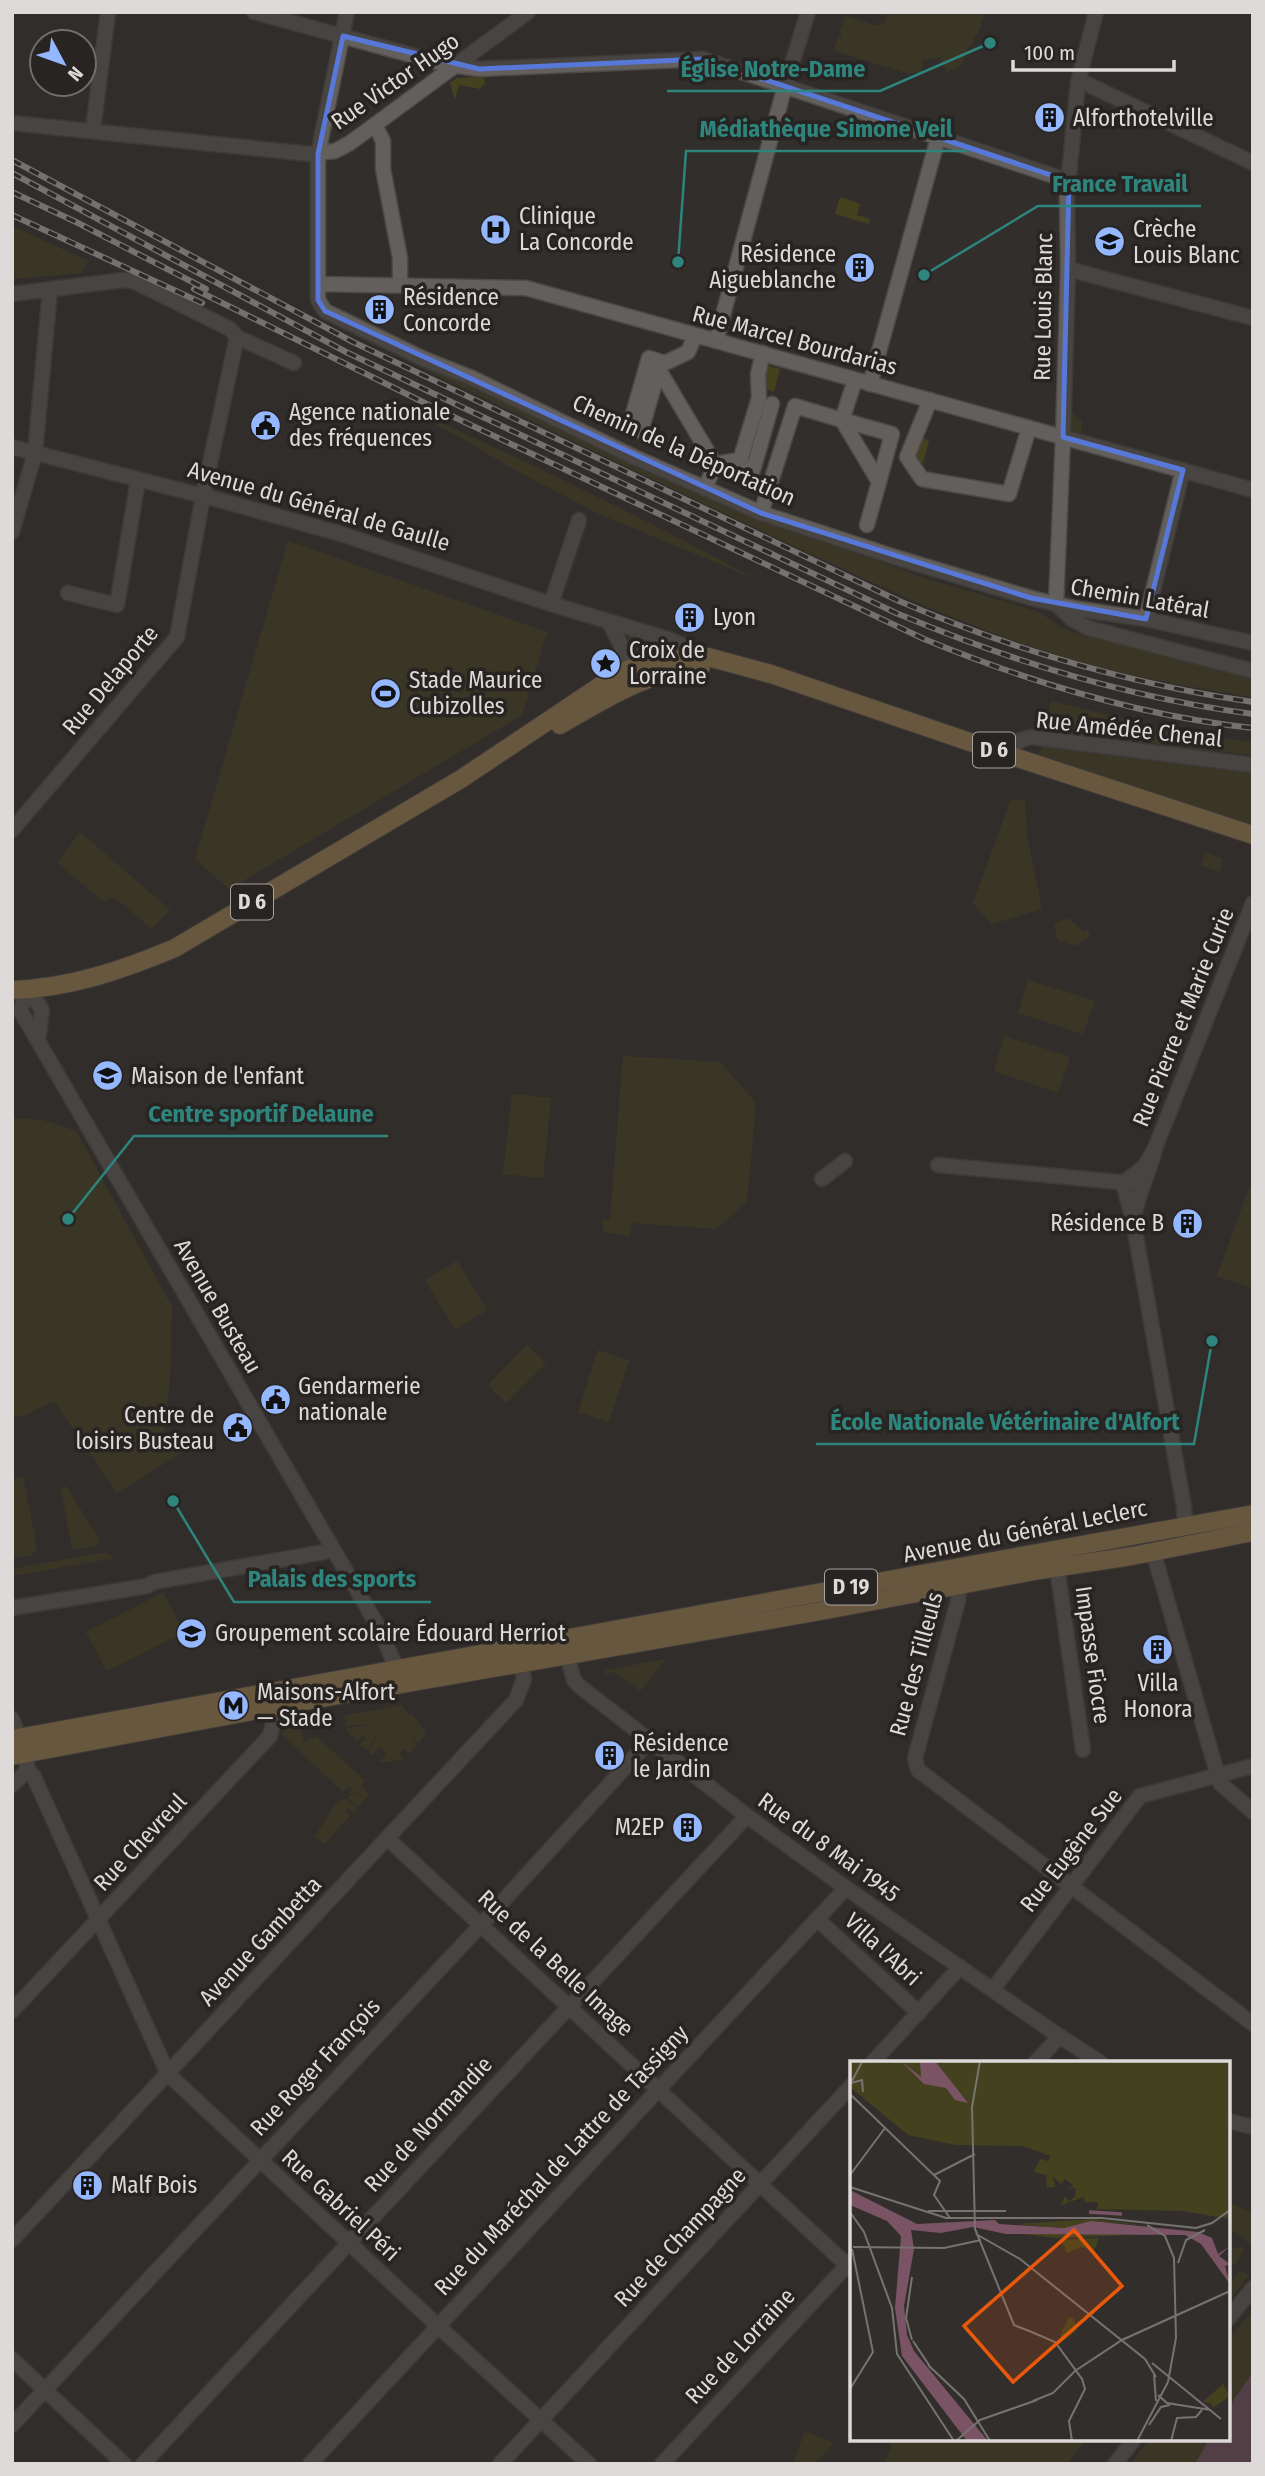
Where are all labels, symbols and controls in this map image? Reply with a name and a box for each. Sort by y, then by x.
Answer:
street label: Rue Victor Hugo [326,27,464,135]
north arrow [28,28,98,98]
scale bar [1013,28,1174,72]
text: 100 m [1024,40,1075,66]
callout: Église Notre-Dame [667,46,880,91]
text: Église Notre-Dame [681,54,865,83]
text: N [63,62,88,86]
building icon: Alforthotelville [1033,101,1067,135]
place label: Alforthotelville [1073,104,1214,132]
callout: Médiathèque Simone Veil [686,106,967,151]
text: Médiathèque Simone Veil [699,115,953,143]
callout: France Travail [1038,161,1201,206]
text: France Travail [1052,170,1188,198]
place label: Clinique La Concorde [519,202,634,256]
hospital icon: Clinique La Concorde [479,212,513,246]
place label: Crèche Louis Blanc [1133,215,1240,269]
school or university icon: Crèche Louis Blanc [1093,225,1127,259]
street label: Rue Louis Blanc [1028,233,1058,381]
place label: Résidence Aigueblanche [709,240,836,294]
building icon: Résidence Aigueblanche [842,250,876,284]
place label: Résidence Concorde [403,283,499,337]
building icon: Résidence Concorde [363,293,397,327]
street label: Rue Marcel Bourdarias [689,299,901,381]
street label: Chemin de la Déportation [568,388,800,512]
place label: Agence nationale des fréquences [289,398,450,452]
public building icon: Agence nationale des fréquences [249,408,283,442]
street label: Avenue du Général de Gaulle [185,455,453,557]
street label: Chemin Latéral [1069,572,1211,624]
building icon: Lyon [673,600,707,634]
place label: Lyon [713,603,756,631]
street label: Rue Delaporte [56,620,164,740]
place label: Croix de Lorraine [629,636,707,690]
place icon: Croix de Lorraine [589,646,623,680]
place label: Stade Maurice Cubizolles [409,666,542,720]
sports icon: Stade Maurice Cubizolles [369,676,403,710]
street label: Rue Amédée Chenal [1034,705,1224,753]
road number: D 6 [973,732,1015,768]
road number: D 6 [231,884,273,920]
street label: Rue Pierre et Marie Curie [1126,903,1240,1131]
school or university icon: Maison de l'enfant [91,1059,125,1093]
place label: Maison de l'enfant [131,1062,305,1090]
callout: Centre sportif Delaune [134,1091,388,1136]
text: Centre sportif Delaune [148,1100,374,1128]
building icon: Résidence B [1170,1206,1204,1240]
place label: Résidence B [1050,1209,1164,1237]
street label: Avenue Busteau [168,1234,268,1378]
place label: Gendarmerie nationale [298,1372,421,1426]
public building icon: Gendarmerie nationale [258,1382,292,1416]
callout: École Nationale Vétérinaire d'Alfort [816,1399,1194,1444]
place label: Centre de loisirs Busteau [76,1401,214,1455]
text: École Nationale Vétérinaire d'Alfort [830,1407,1180,1436]
public building icon: Centre de loisirs Busteau [220,1411,254,1445]
street label: Avenue du Général Leclerc [901,1494,1149,1568]
callout: Palais des sports [234,1557,431,1602]
text: Palais des sports [248,1565,417,1593]
road number: D 19 [825,1570,877,1604]
street label: Impasse Fiocre [1069,1584,1117,1726]
street label: Rue des Tilleuls [883,1589,949,1739]
school or university icon: Groupement scolaire Édouard Herriot [175,1616,209,1650]
place label: Groupement scolaire Édouard Herriot [215,1618,566,1647]
building icon: Villa Honora [1141,1632,1175,1666]
place label: Villa Honora [1124,1669,1192,1723]
place label: Maisons-Alfort — Stade [257,1678,395,1732]
metro station icon: Maisons-Alfort — Stade [217,1688,251,1722]
place label: Résidence le Jardin [633,1729,729,1783]
building icon: Résidence le Jardin [593,1739,627,1773]
street label: Rue Eugène Sue [1014,1783,1128,1917]
street label: Rue du 8 Mai 1945 [753,1786,905,1908]
street label: Rue Chevreul [88,1787,192,1897]
building icon: M2EP [670,1810,704,1844]
place label: M2EP [615,1813,664,1841]
street label: Avenue Gambetta [193,1871,327,2011]
street label: Rue de la Belle Image [472,1884,640,2042]
street label: Villa l'Abri [839,1907,927,1991]
street label: Rue Roger François [244,1992,386,2142]
street label: Rue du Maréchal de Lattre de Tassigny [428,2018,694,2301]
street label: Rue de Normandie [358,2050,498,2198]
inset map [850,2061,1230,2441]
street label: Rue Gabriel Péri [276,2143,406,2267]
street label: Rue de Champagne [608,2162,752,2312]
building icon: Malf Bois [71,2168,105,2202]
place label: Malf Bois [111,2171,197,2199]
street label: Rue de Lorraine [679,2282,801,2410]

